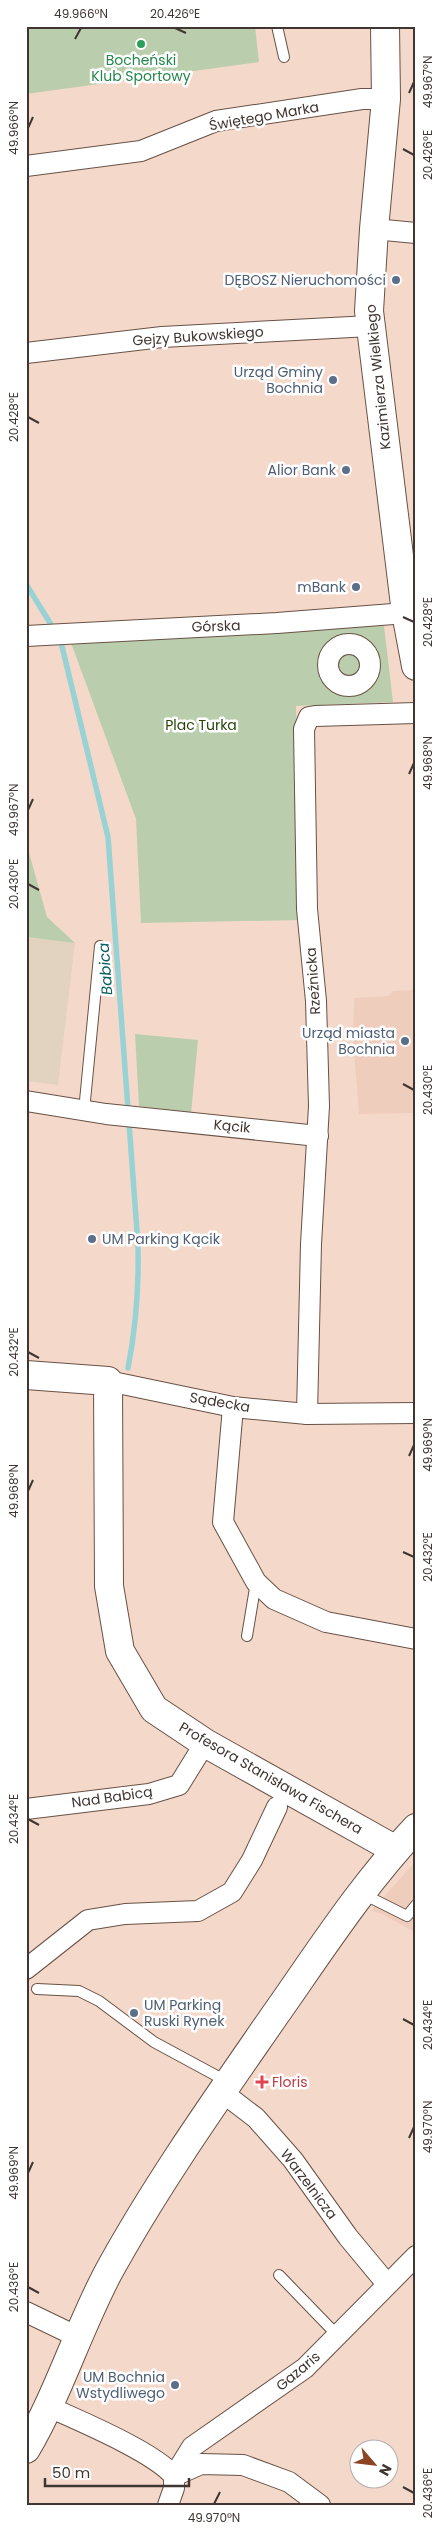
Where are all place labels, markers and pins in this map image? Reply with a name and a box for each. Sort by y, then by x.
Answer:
marker: Bocheński Klub Sportowy [135,38,147,50]
place label: Bocheński Klub Sportowy [91,50,191,86]
place label: DĘBOSZ Nieruchomości [225,270,386,290]
marker: DĘBOSZ Nieruchomości [390,274,402,286]
place label: Urząd Gminy Bochnia [234,362,323,398]
marker: Urząd Gminy Bochnia [327,374,339,386]
place label: Alior Bank [268,460,337,480]
marker: Alior Bank [340,464,352,476]
place label: mBank [297,577,347,597]
marker: mBank [350,581,362,593]
place label: Urząd miasta Bochnia [302,1023,395,1059]
marker: Urząd miasta Bochnia [399,1035,411,1047]
place label: UM Parking Kącik [102,1229,221,1249]
marker: UM Parking Kącik [86,1233,98,1245]
place label: UM Parking Ruski Rynek [144,1995,225,2031]
marker: UM Parking Ruski Rynek [128,2007,140,2019]
place label: Floris [272,2072,307,2092]
marker: Floris [256,2076,268,2088]
place label: UM Bochnia Wstydliwego [76,2367,165,2403]
marker: UM Bochnia Wstydliwego [169,2379,181,2391]

